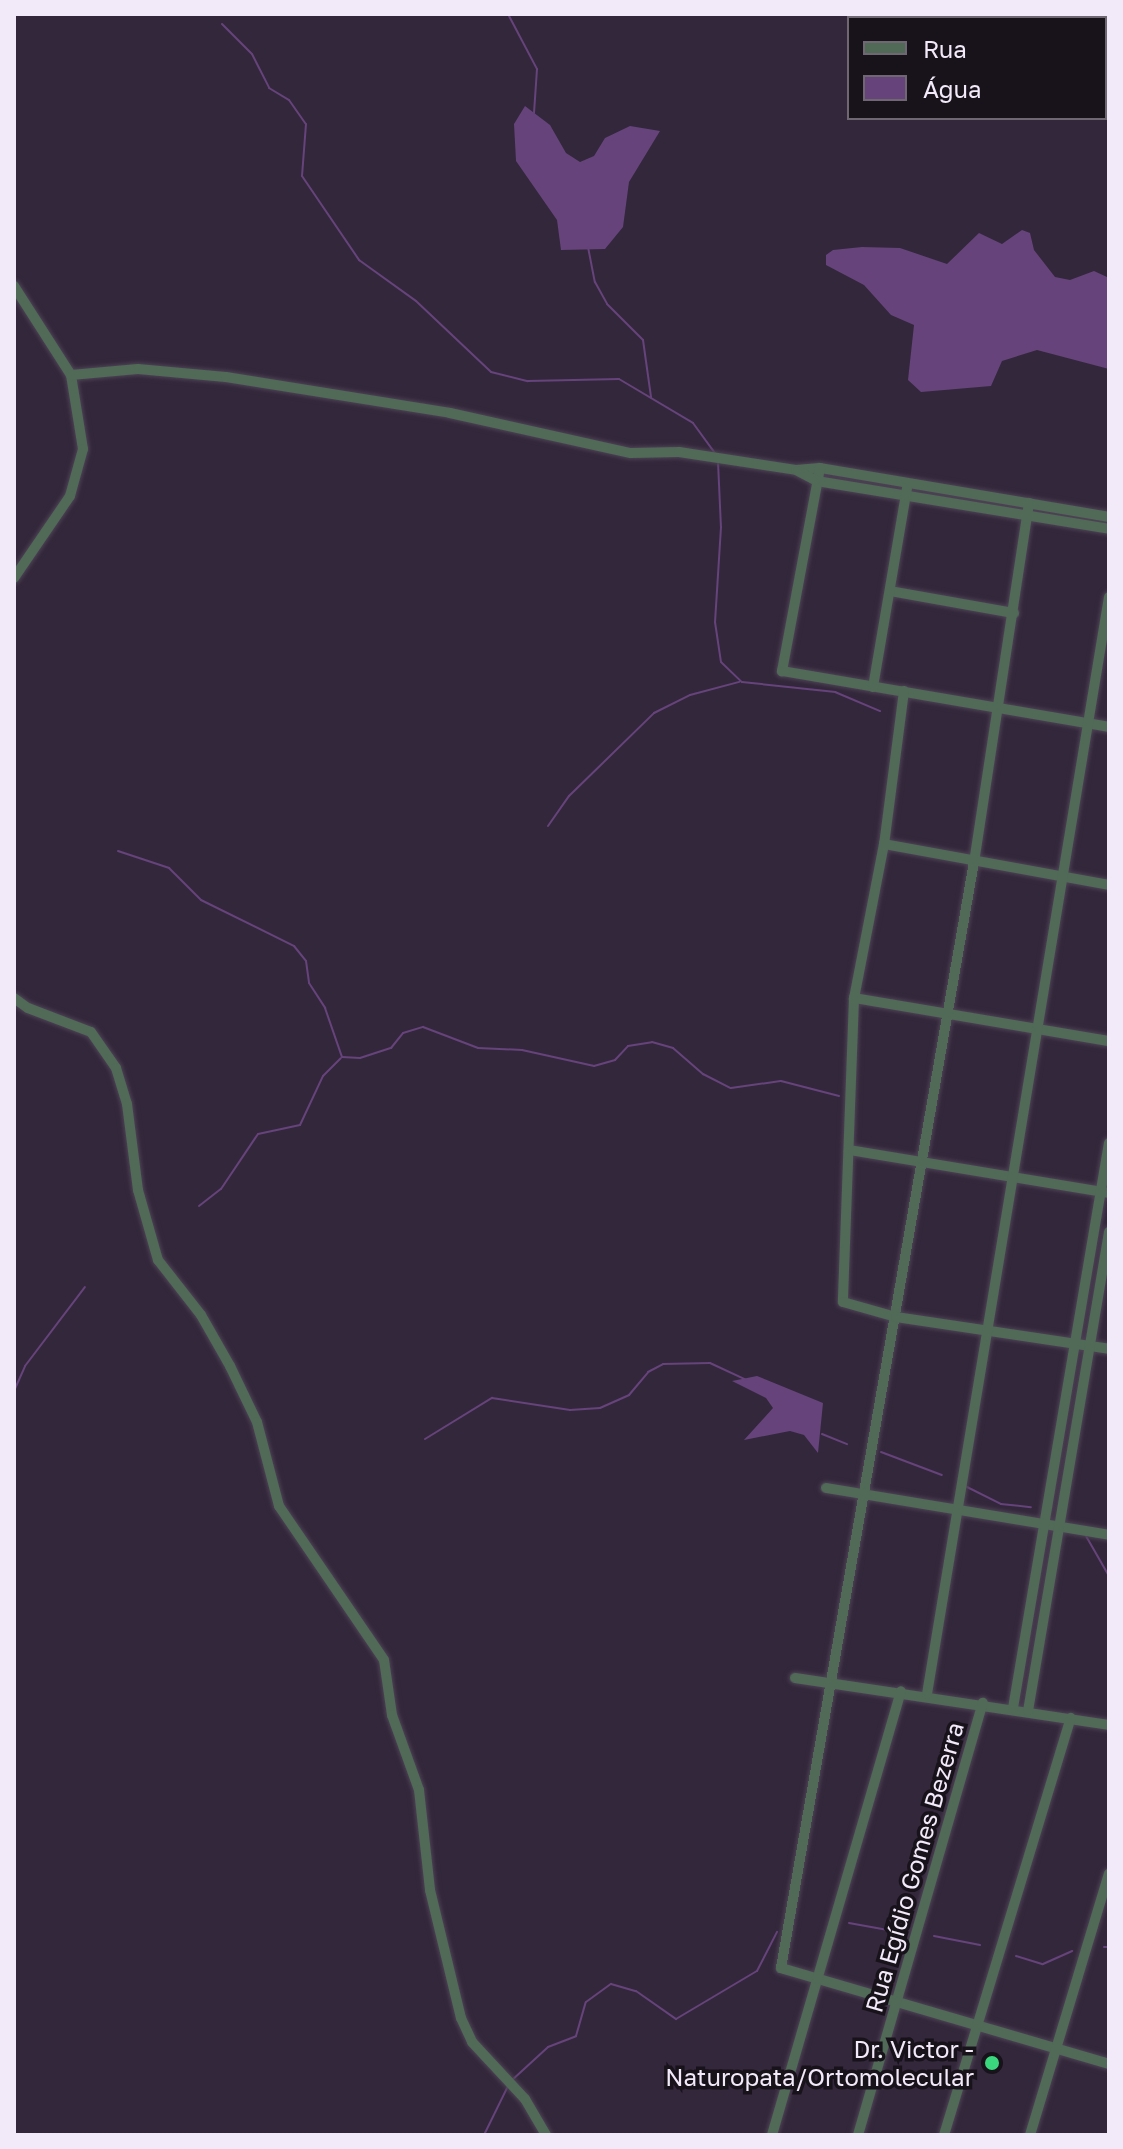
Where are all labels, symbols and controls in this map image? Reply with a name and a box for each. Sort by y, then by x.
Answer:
legend [847,16,1107,120]
text: Rua [923,34,967,63]
text: Água [923,74,982,103]
street label: Rua Egídio Gomes Bezerra [859,1719,969,2015]
place label: Dr. Victor - Naturopata/Ortomolecular [665,2035,974,2091]
marker: Dr. Victor - Naturopata/Ortomolecular [981,2052,1003,2074]

